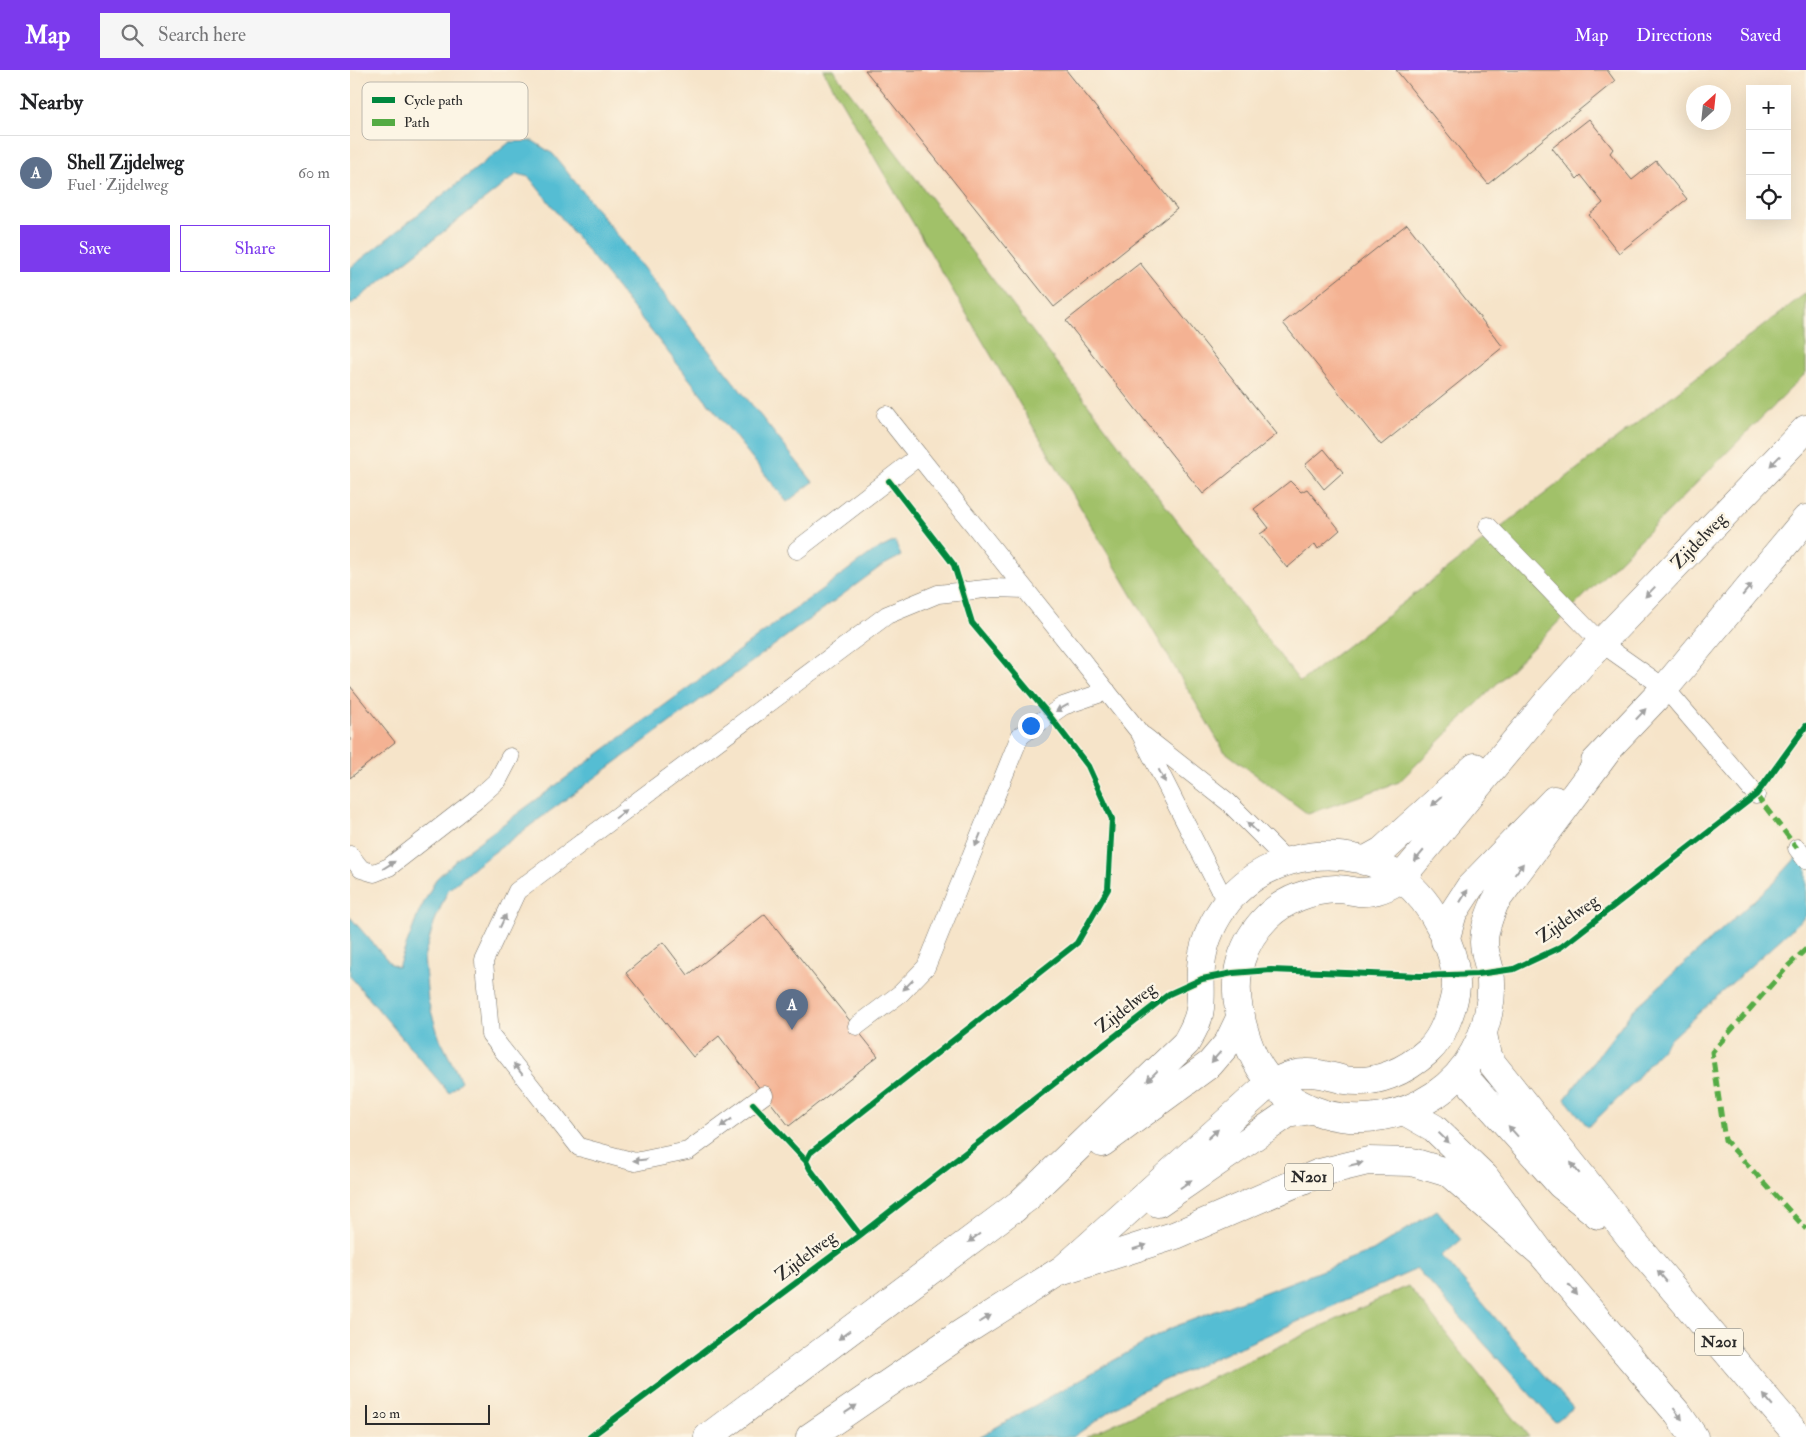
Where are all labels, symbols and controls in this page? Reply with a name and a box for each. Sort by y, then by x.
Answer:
search box [100,13,450,58]
text: Map [25,20,70,51]
icon: search [118,21,146,49]
text: Search here [158,23,246,47]
text: Map [1575,24,1608,47]
text: Directions [1636,24,1712,47]
text: Saved [1740,24,1781,47]
legend [362,82,528,140]
north arrow [1686,85,1731,130]
map controls [1746,85,1791,220]
button: + [1746,85,1791,130]
text: Nearby [20,89,83,116]
text: Cycle path [404,92,464,110]
text: Path [404,114,430,131]
button: − [1746,130,1791,175]
text: Shell Zijdelweg [67,151,184,175]
text: A [31,163,41,183]
text: 60 m [298,163,330,183]
text: Fuel · Zijdelweg [67,175,168,195]
button: locate [1746,175,1791,220]
button: Save [20,225,170,272]
button: Share [180,225,330,272]
one-way arrow [1769,455,1781,467]
street label: Zijdelweg [1666,507,1733,574]
one-way arrow [1741,584,1752,597]
one-way arrow [1644,586,1656,598]
one-way arrow [1054,704,1069,712]
one-way arrow [1635,708,1647,720]
your location [1018,713,1044,739]
one-way arrow [1158,769,1166,783]
one-way arrow [1432,795,1444,807]
one-way arrow [614,809,627,819]
one-way arrow [1246,821,1258,833]
one-way arrow [973,833,981,847]
one-way arrow [1413,849,1424,862]
one-way arrow [383,861,396,870]
one-way arrow [1514,862,1524,876]
street label: Zijdelweg [1532,889,1604,949]
one-way arrow [1459,890,1468,903]
one-way arrow [499,914,507,928]
street label: Zijdelweg [1091,976,1162,1039]
one-way arrow [902,979,914,991]
pin: A [776,989,808,1030]
one-way arrow [1210,1051,1221,1064]
one-way arrow [512,1063,523,1076]
one-way arrow [1146,1069,1158,1081]
one-way arrow [720,1118,733,1129]
one-way arrow [1507,1125,1519,1137]
one-way arrow [1207,1129,1220,1140]
one-way arrow [1438,1131,1450,1143]
one-way arrow [632,1156,648,1164]
one-way arrow [1349,1160,1364,1168]
one-way arrow [1570,1161,1580,1175]
road number: N201 [1285,1164,1333,1190]
one-way arrow [1179,1179,1193,1189]
street label: Zijdelweg [771,1225,842,1286]
one-way arrow [968,1232,981,1243]
one-way arrow [1132,1242,1147,1250]
one-way arrow [1657,1270,1668,1283]
one-way arrow [1567,1284,1578,1297]
one-way arrow [979,1314,992,1323]
road number: N201 [1695,1328,1743,1356]
one-way arrow [837,1330,851,1340]
one-way arrow [1762,1394,1773,1407]
scale bar [365,1402,490,1425]
text: 20 m [372,1405,400,1422]
one-way arrow [844,1405,858,1414]
one-way arrow [1673,1407,1683,1421]

